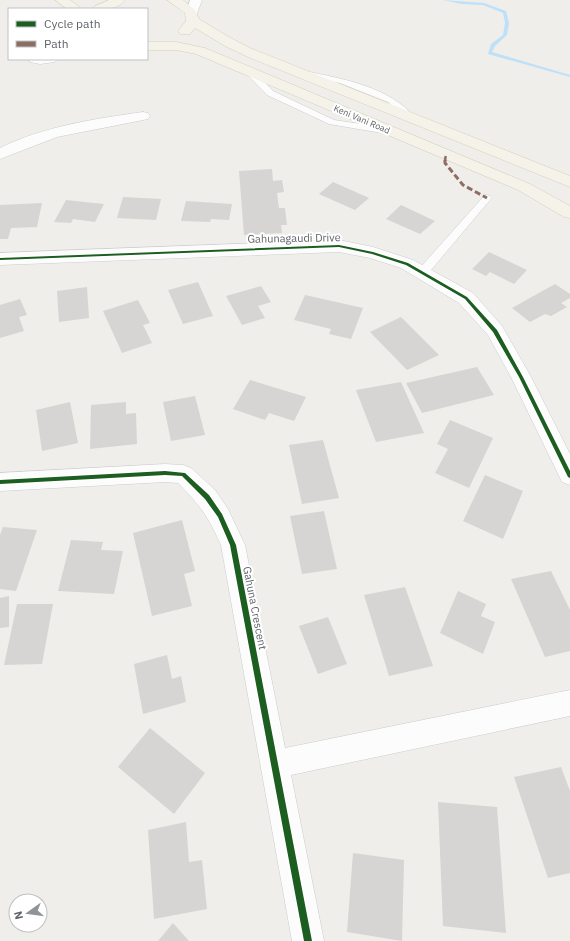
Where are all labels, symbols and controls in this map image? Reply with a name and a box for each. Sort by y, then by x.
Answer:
legend [8,8,148,60]
text: Cycle path [44,16,101,31]
text: Path [44,36,69,51]
street label: Keni Vani Road [332,102,392,136]
street label: Gahunagaudi Drive [247,230,341,246]
street label: Gahuna Crescent [240,565,270,651]
north arrow [8,893,48,933]
text: N [11,910,26,921]

